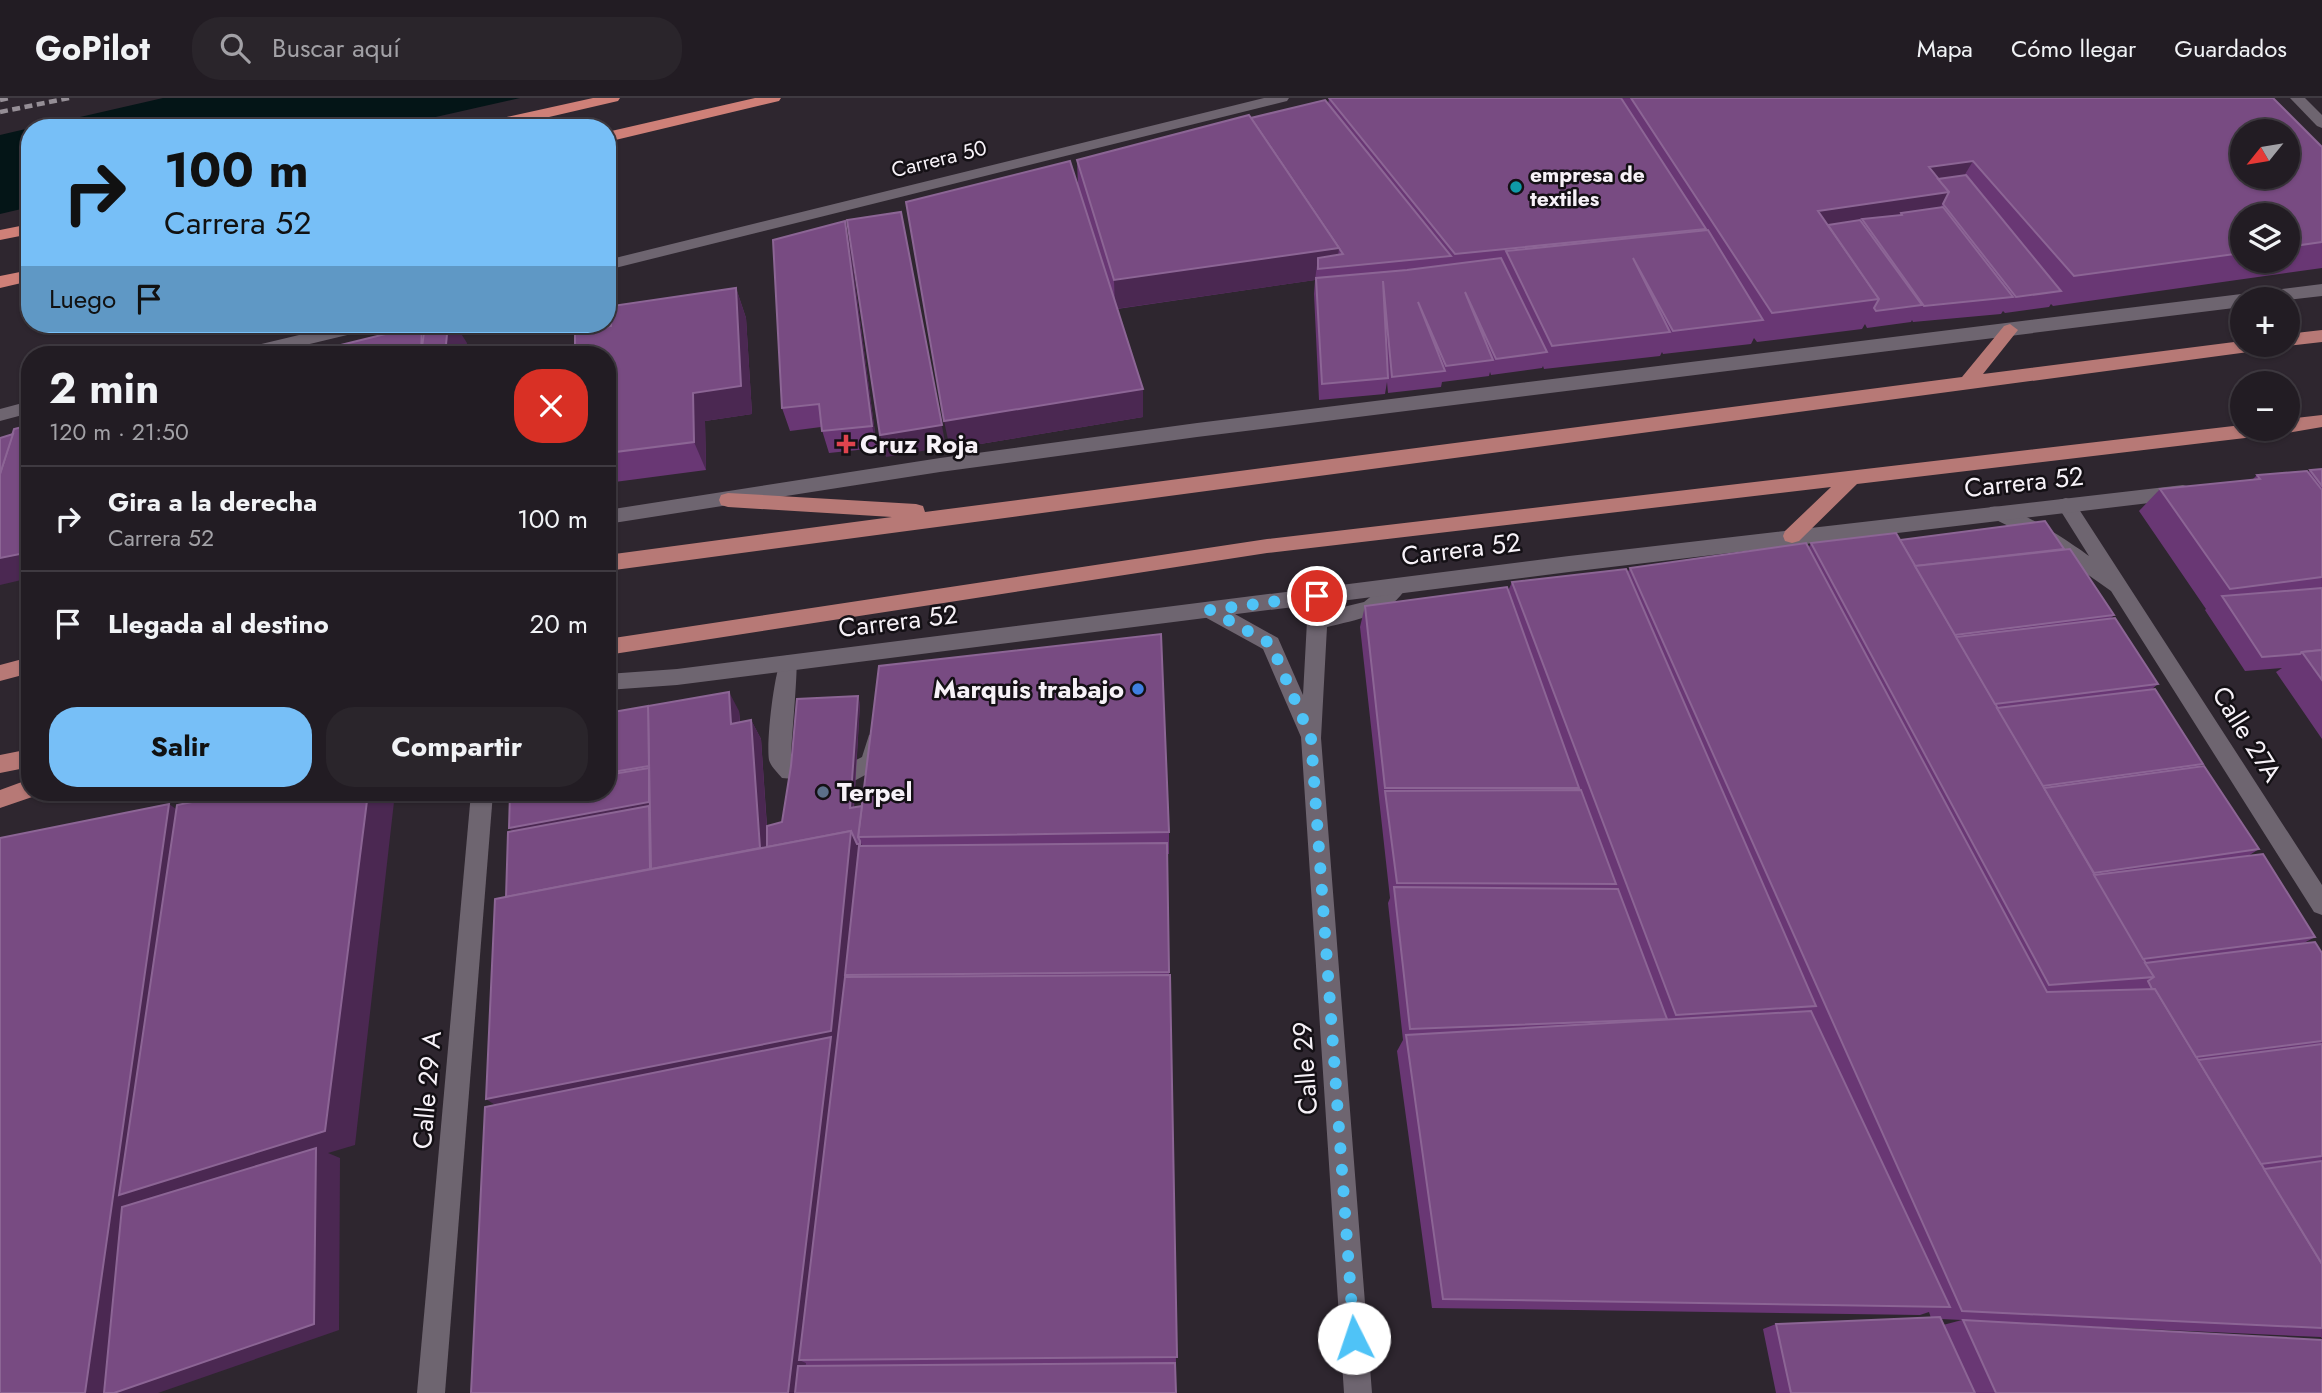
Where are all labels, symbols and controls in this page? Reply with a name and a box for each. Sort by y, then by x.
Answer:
search box [192,17,682,80]
text: GoPilot [35,25,150,72]
icon: search [216,29,254,67]
text: Buscar aquí [272,29,400,67]
text: Mapa [1917,31,1973,66]
text: Cómo llegar [2011,31,2136,66]
text: Guardados [2174,31,2287,66]
north arrow [2230,119,2300,189]
map controls [2230,119,2300,441]
street label: Carrera 50 [888,133,990,185]
text: 100 m [164,135,309,205]
icon: right [49,147,140,238]
place label: empresa de textiles [1530,160,1645,214]
marker: empresa de textiles [1508,179,1524,195]
text: Carrera 52 [164,200,312,246]
button: layers [2230,203,2300,273]
text: Luego [49,280,116,318]
icon: arrive [130,280,168,318]
button: + [2230,287,2300,357]
text: 2 min [49,358,159,419]
button: close [514,369,588,443]
button: − [2230,371,2300,441]
text: 120 m · 21:50 [49,415,189,449]
place label: Cruz Roja [860,425,978,463]
marker: Cruz Roja [838,436,854,452]
street label: Carrera 52 [1962,457,2086,507]
text: Gira a la derecha [108,483,317,521]
icon: right [49,500,87,538]
text: 100 m [517,500,588,538]
text: Carrera 52 [108,521,214,555]
street label: Carrera 52 [1399,523,1523,575]
pin [1287,566,1347,626]
icon: arrive [1298,577,1336,615]
street label: Carrera 52 [836,595,960,647]
icon: arrive [49,605,87,643]
text: Llegada al destino [108,605,329,643]
text: 20 m [530,605,588,643]
place label: Marquis trabajo [933,670,1124,708]
street label: Calle 27A [2203,679,2292,790]
marker: Marquis trabajo [1130,681,1146,697]
button: Salir [49,707,312,787]
button: Compartir [326,707,588,787]
place label: Terpel [837,773,913,811]
marker: Terpel [815,784,831,800]
street label: Calle 29 [1283,1020,1327,1116]
street label: Calle 29 A [403,1029,451,1151]
position arrow [1317,1301,1391,1375]

